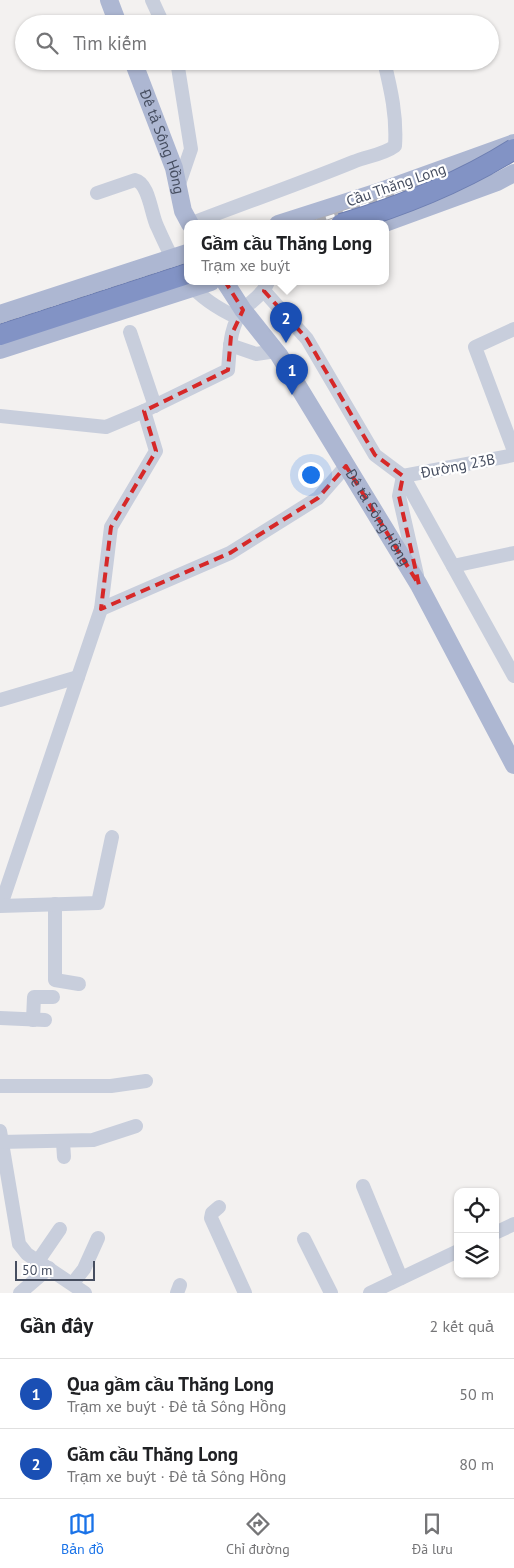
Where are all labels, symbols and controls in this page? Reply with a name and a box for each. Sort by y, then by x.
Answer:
search box [15,15,499,70]
icon: search [33,29,61,57]
text: Tìm kiếm [73,31,147,55]
street label: Đê tả Sông Hồng [135,85,189,196]
street label: Cầu Thăng Long [344,159,448,210]
popup [184,220,389,285]
text: Gầm cầu Thăng Long [201,231,372,255]
text: Trạm xe buýt [201,255,290,275]
pin: 2 [270,302,302,343]
pin: 1 [276,354,308,395]
street label: Đường 23B [418,449,497,482]
your location [298,462,324,488]
street label: Đê tả Sông Hồng [341,464,415,569]
map controls [454,1188,499,1278]
button: locate [454,1188,499,1233]
button: layers [454,1233,499,1278]
scale bar [15,1258,95,1281]
text: 50 m [22,1261,52,1279]
text: Gần đây [20,1312,93,1339]
text: 2 kết quả [430,1316,494,1336]
text: Qua gầm cầu Thăng Long [67,1372,274,1396]
text: 1 [31,1384,41,1404]
text: 50 m [459,1384,494,1404]
text: Trạm xe buýt · Đê tả Sông Hồng [67,1396,286,1416]
text: Gầm cầu Thăng Long [67,1442,238,1466]
text: 2 [31,1454,41,1474]
text: 80 m [459,1454,494,1474]
text: Trạm xe buýt · Đê tả Sông Hồng [67,1466,286,1486]
tab: Bản đồ [61,1510,104,1558]
tab: Chỉ đường [226,1510,290,1558]
tab: Đã lưu [412,1510,453,1558]

